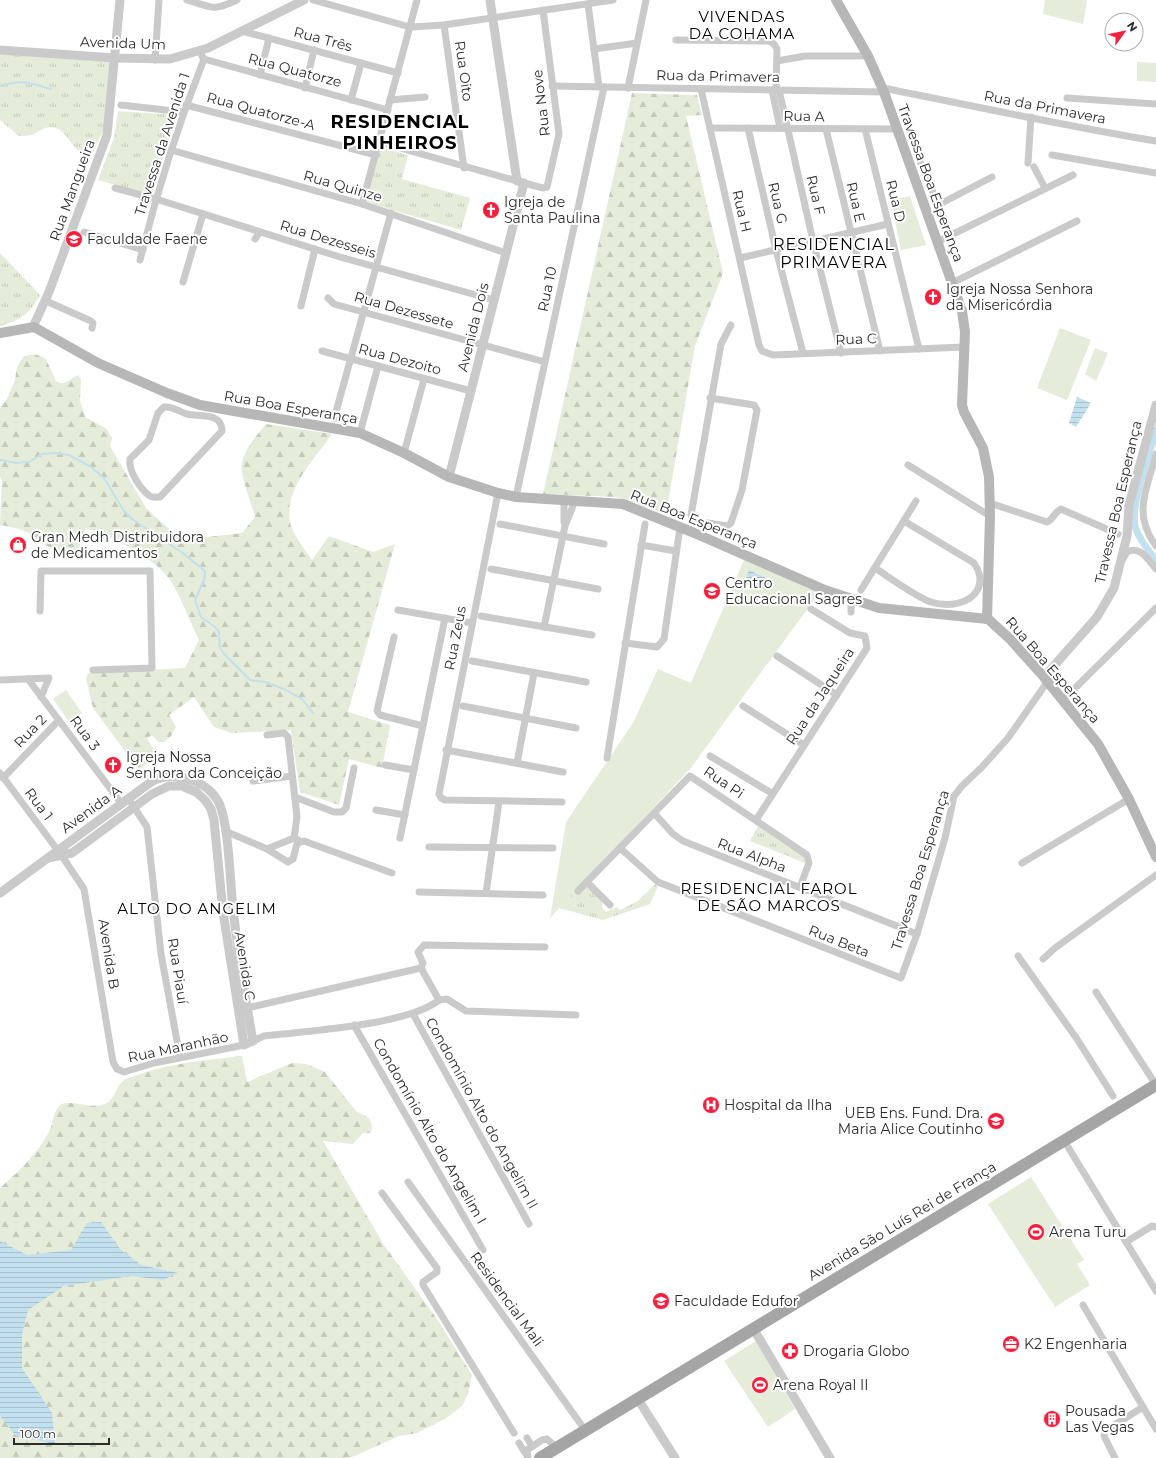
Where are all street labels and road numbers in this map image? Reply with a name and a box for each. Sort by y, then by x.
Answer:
street label: Rua Três [292,23,354,56]
street label: Avenida Um [80,33,166,53]
street label: Rua Oito [451,40,477,103]
street label: Rua Quatorze [246,49,344,91]
street label: Rua da Primavera [656,66,780,86]
street label: Rua Nove [528,69,554,137]
street label: Travessa da Avenida 1 [130,70,194,218]
street label: Rua da Primavera [982,86,1108,128]
street label: Rua Quatorze-A [205,88,318,134]
street label: Travessa Boa Esperança [894,102,968,264]
street label: Rua A [783,107,826,125]
street label: Rua Mangueira [45,137,99,243]
street label: Rua Quinze [301,166,385,206]
street label: Rua F [803,173,829,217]
street label: Rua D [882,178,910,224]
street label: Rua G [764,180,792,226]
street label: Rua E [843,180,869,224]
street label: Rua H [728,188,756,234]
street label: Rua Dezesseis [278,216,378,262]
street label: Rua 10 [533,265,561,313]
street label: Avenida Dois [453,280,493,373]
street label: Rua Dezessete [352,287,456,333]
street label: Rua C [835,329,877,349]
street label: Rua Dezoito [357,339,444,379]
street label: Rua Boa Esperança [223,386,359,428]
street label: Travessa Boa Esperança [1090,419,1146,585]
street label: Rua Boa Esperança [628,485,760,553]
street label: Rua Zeus [440,604,470,672]
street label: Rua Boa Esperança [1002,613,1104,727]
street label: Rua da Jaqueira [782,644,858,748]
street label: Rua 2 [10,711,50,751]
street label: Rua 3 [66,712,104,754]
street label: Rua Pi [700,762,748,802]
street label: Avenida A [57,781,125,837]
street label: Rua 1 [21,784,57,824]
street label: Travessa Boa Esperança [887,788,953,952]
street label: Rua Alpha [715,834,789,876]
street label: Avenida B [95,918,123,990]
street label: Rua Beta [806,921,872,961]
street label: Avenida C [231,930,259,1002]
street label: Rua Piauí [164,937,192,1007]
street label: Condomínio Alto do Angelim II [422,1014,542,1212]
street label: Rua Maranhão [126,1028,230,1066]
street label: Condomínio Alto do Angelim I [370,1035,490,1227]
street label: Avenida São Luís Rei de França [805,1158,999,1284]
street label: Residencial Mali [467,1248,547,1350]

